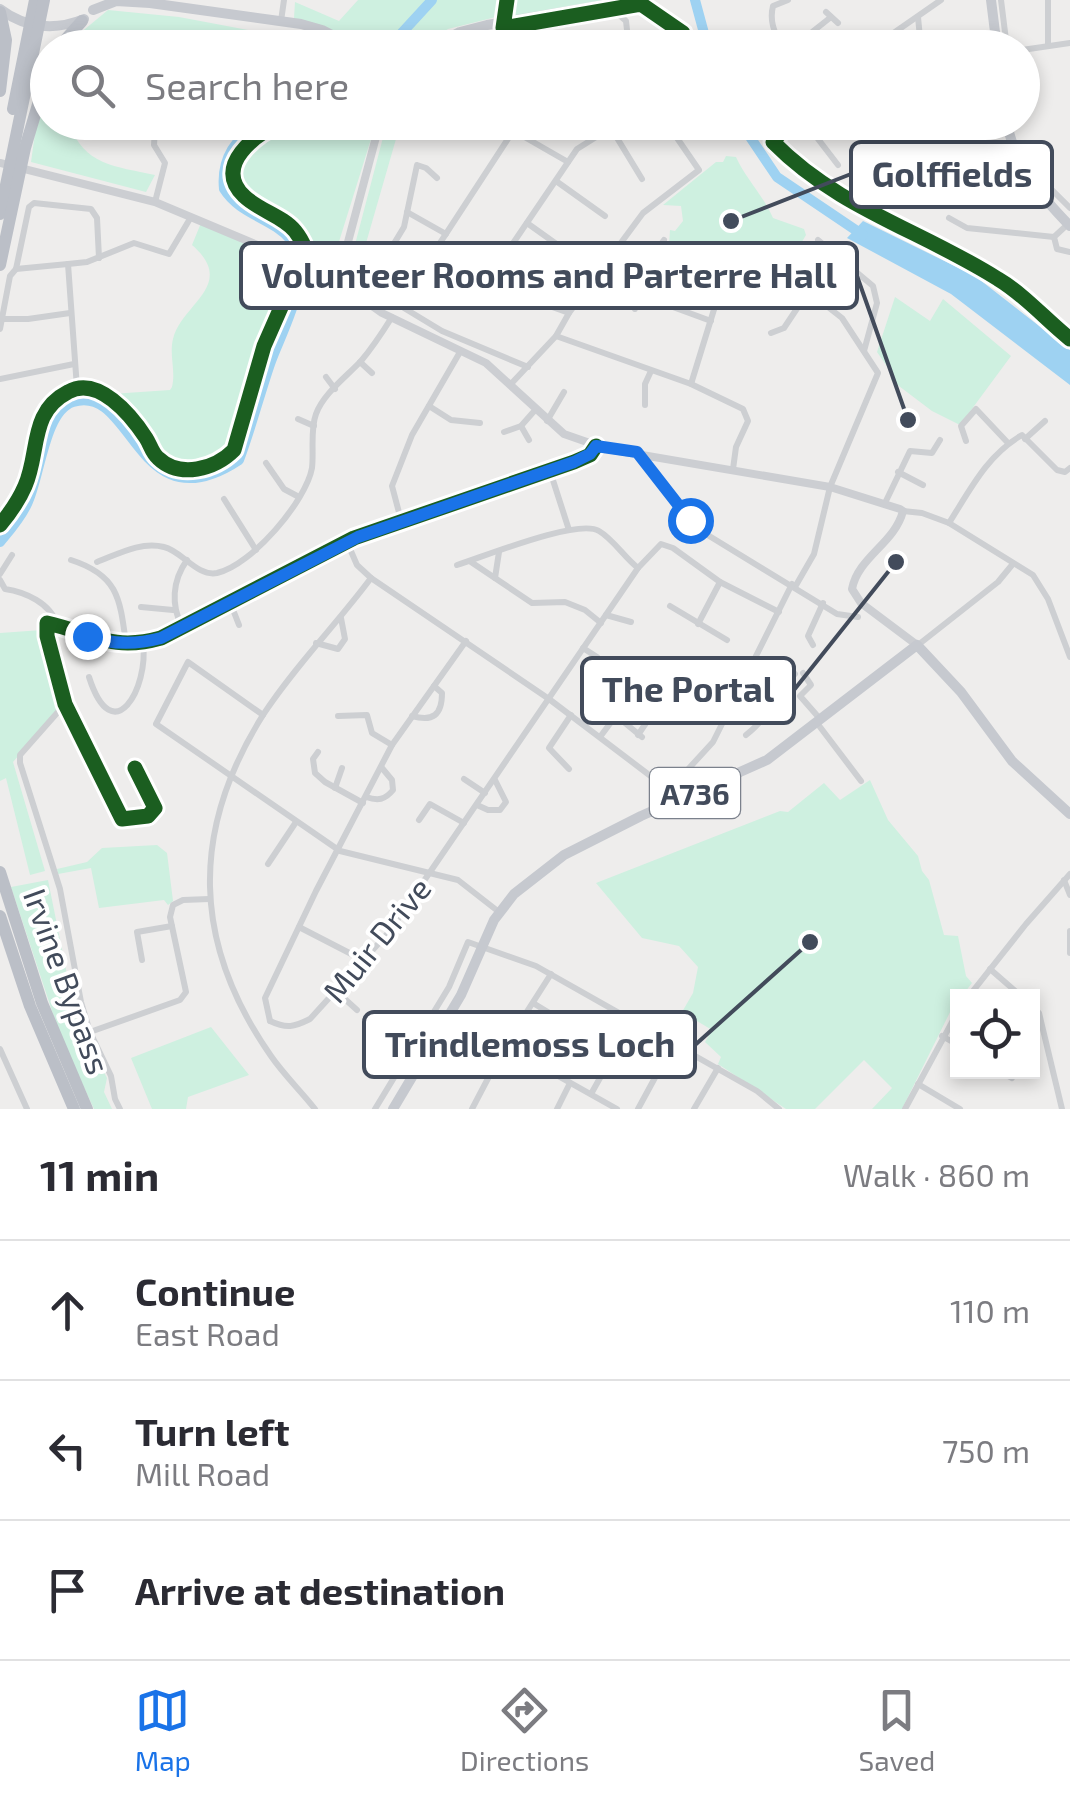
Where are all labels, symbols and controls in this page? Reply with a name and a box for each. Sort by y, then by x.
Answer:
search box [30,30,1040,140]
icon: search [65,58,120,113]
text: Search here [145,62,349,108]
callout: Golffields [851,142,1052,207]
text: Golffields [872,152,1032,194]
callout: Volunteer Rooms and Parterre Hall [241,243,857,308]
text: Volunteer Rooms and Parterre Hall [261,253,837,295]
route start [668,498,714,544]
route end [65,614,111,660]
callout: The Portal [582,658,794,723]
text: The Portal [602,667,775,709]
road number: A736 [650,768,740,818]
street label: Muir Drive [314,869,438,1009]
street label: Irvine Bypass [17,883,119,1079]
map controls [950,989,1040,1079]
button: locate [950,989,1040,1079]
callout: Trindlemoss Loch [364,1012,695,1077]
text: Trindlemoss Loch [385,1022,675,1064]
text: 11 min [40,1149,159,1199]
text: Walk · 860 m [843,1155,1030,1193]
text: Continue [135,1268,295,1314]
icon: ahead [40,1283,95,1338]
text: 110 m [950,1291,1030,1329]
text: East Road [135,1314,280,1352]
text: Turn left [135,1408,290,1454]
icon: left [40,1423,95,1478]
text: 750 m [942,1431,1030,1469]
text: Mill Road [135,1454,270,1492]
icon: arrive [40,1563,95,1618]
text: Arrive at destination [135,1567,505,1613]
tab: Map [135,1683,191,1777]
tab: Directions [460,1683,589,1777]
tab: Saved [859,1683,935,1777]

